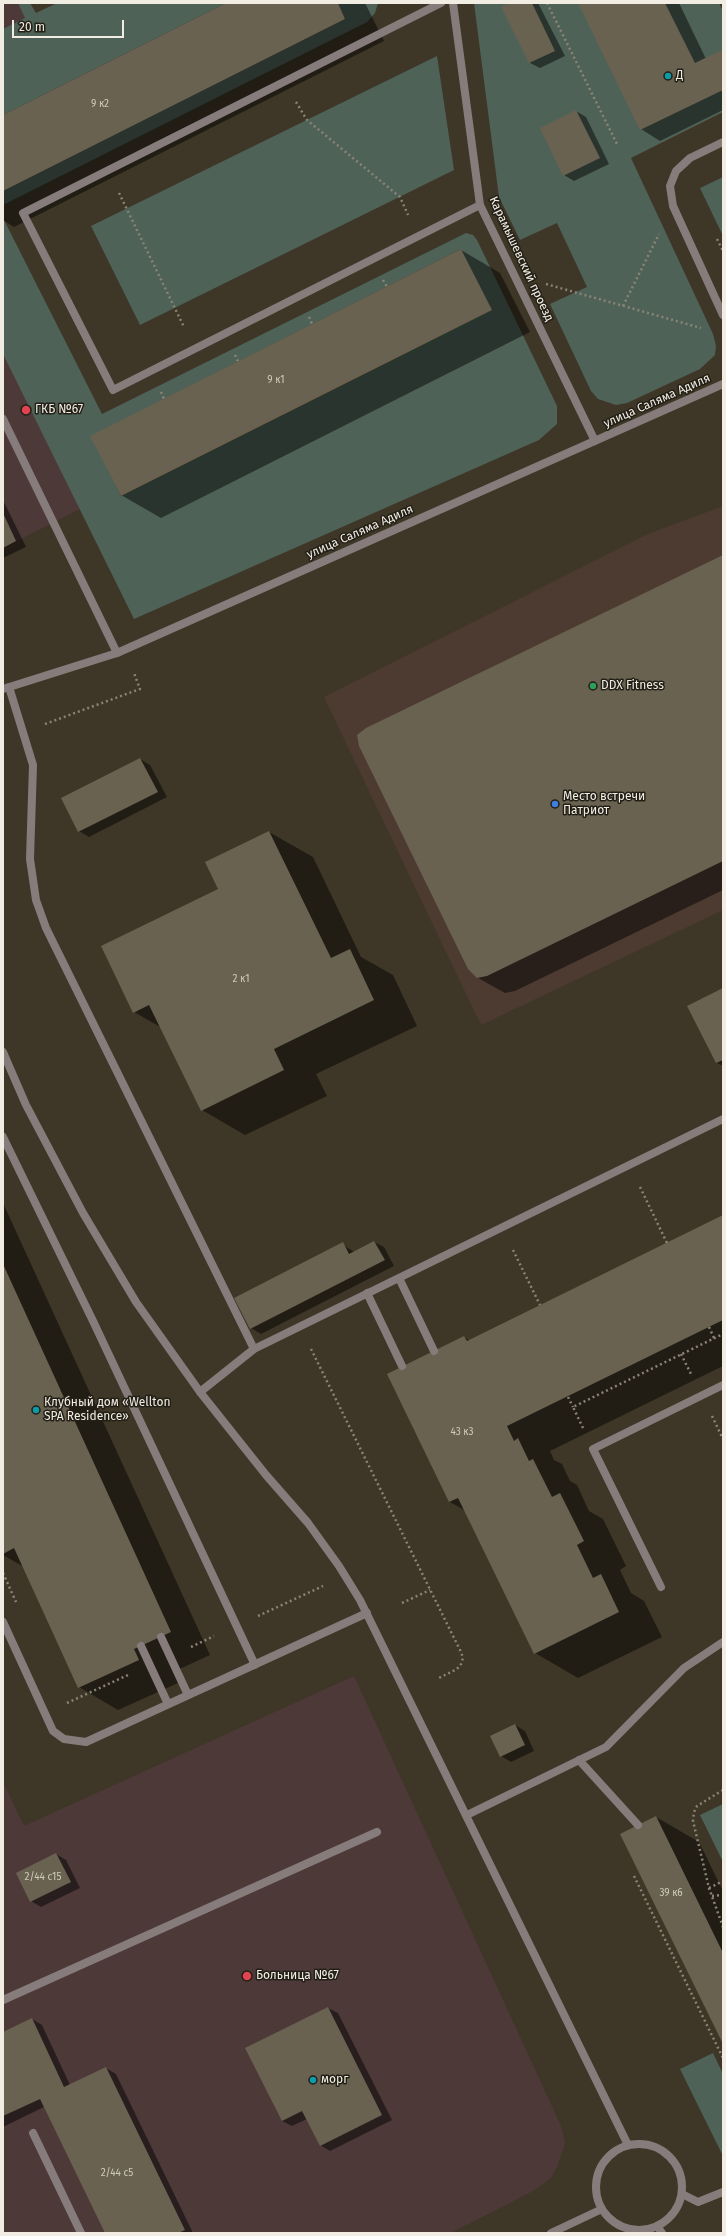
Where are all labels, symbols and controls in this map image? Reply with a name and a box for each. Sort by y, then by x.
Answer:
scale bar [14,12,126,38]
text: 20 m [19,20,45,34]
place label: Д [676,69,683,83]
marker: Д [663,71,673,81]
house number: 9 к2 [91,98,109,110]
street label: Карамышевский проезд [486,194,556,324]
street label: улица Саляма Адиля [601,371,713,431]
house number: 9 к1 [267,374,285,386]
place label: ГКБ №67 [35,403,83,417]
marker: ГКБ №67 [20,404,32,416]
street label: улица Саляма Адиля [304,502,416,562]
place label: DDX Fitness [601,679,664,693]
marker: DDX Fitness [588,681,598,691]
place label: Место встречи Патриот [563,790,645,818]
marker: Место встречи Патриот [550,799,560,809]
house number: 2 к1 [233,973,249,985]
place label: Клубный дом «Wellton SPA Residence» [44,1396,171,1424]
marker: Клубный дом «Wellton SPA Residence» [31,1405,41,1415]
house number: 43 к3 [451,1426,473,1438]
house number: 2/44 с15 [25,1871,61,1883]
house number: 39 к6 [659,1887,683,1899]
place label: Больница №67 [256,1969,339,1983]
marker: Больница №67 [241,1970,253,1982]
place label: морг [321,2073,348,2087]
marker: морг [308,2075,318,2085]
house number: 2/44 с5 [101,2167,133,2179]

